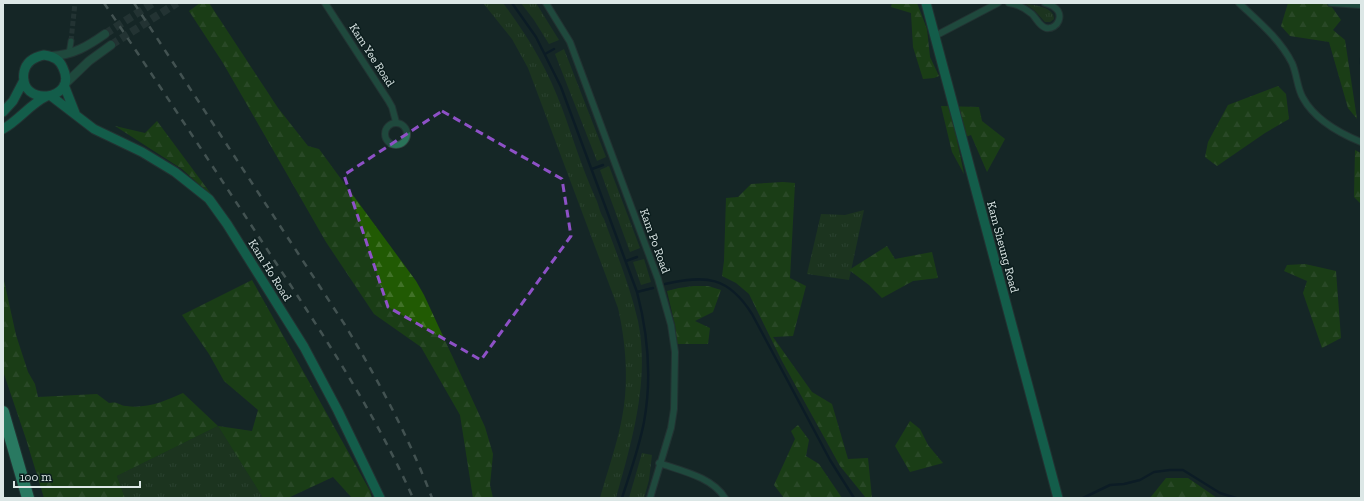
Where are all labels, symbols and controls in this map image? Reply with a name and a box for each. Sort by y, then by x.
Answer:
street label: Kam Yee Road [346,21,398,90]
street label: Kam Sheung Road [984,200,1022,295]
street label: Kam Po Road [637,207,673,276]
street label: Kam Ho Road [246,237,295,304]
scale bar [14,463,140,489]
text: 100 m [20,470,52,484]

